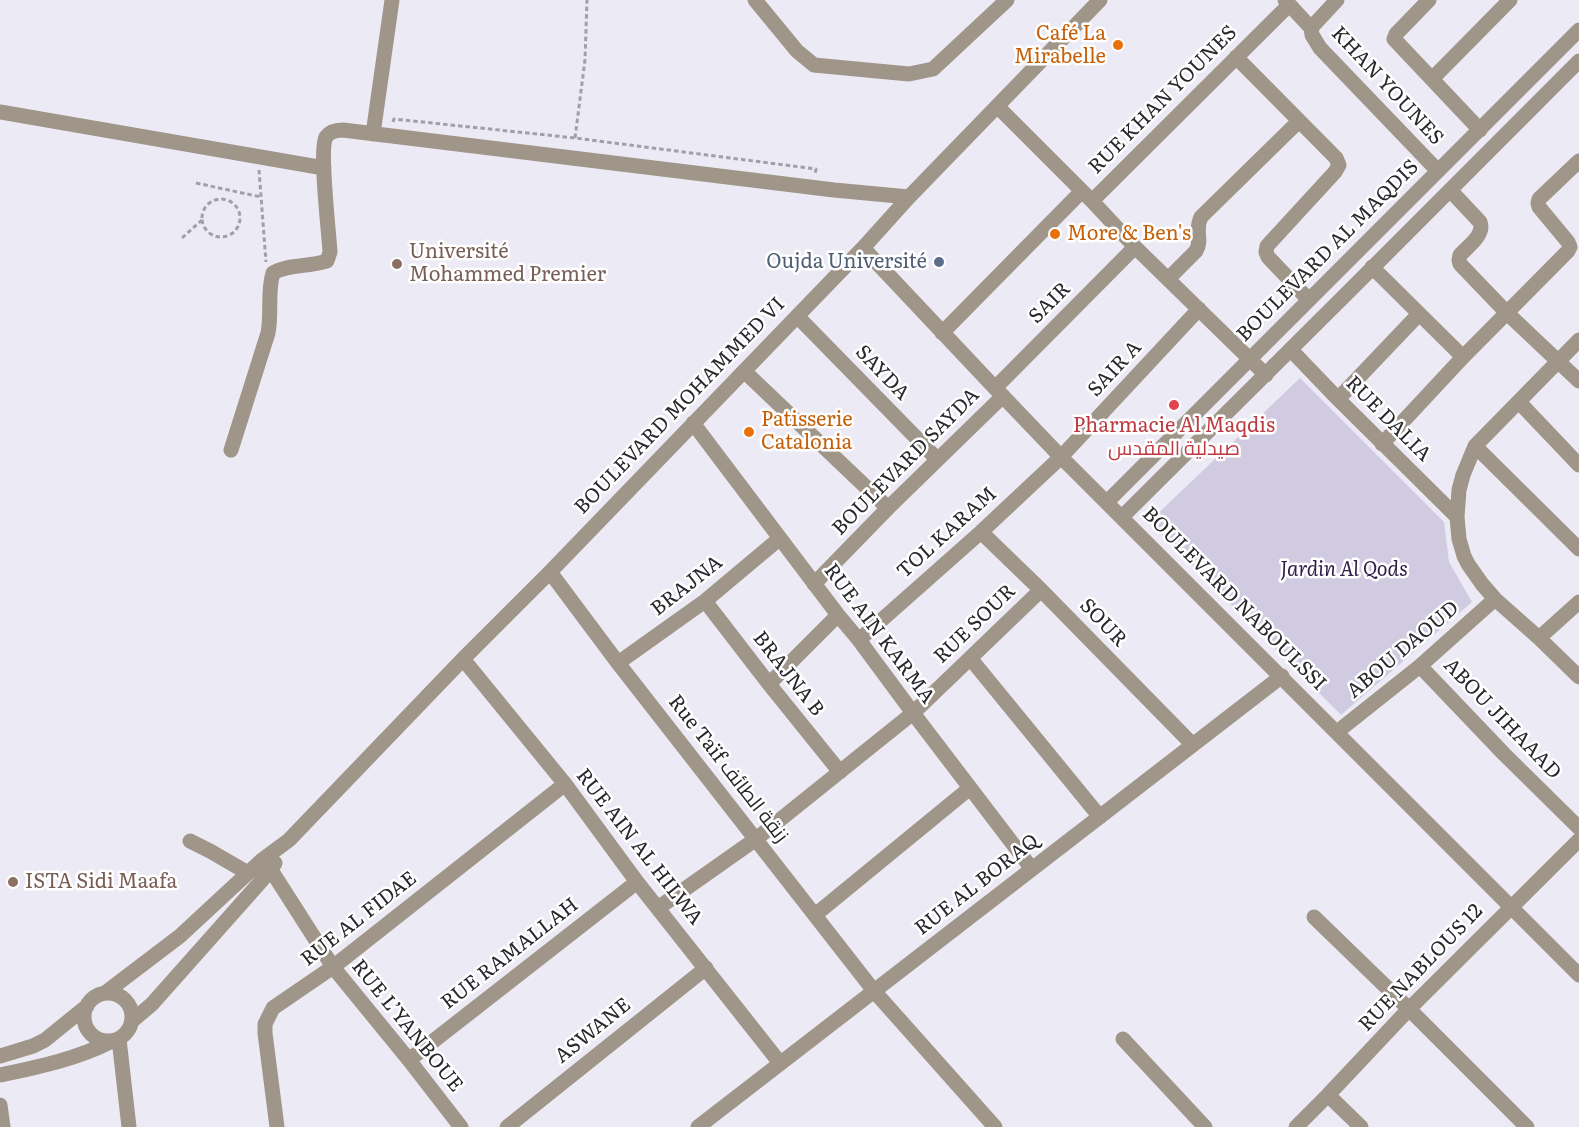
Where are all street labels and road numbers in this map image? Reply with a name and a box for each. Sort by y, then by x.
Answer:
street label: RUE KHAN YOUNES [1084,21,1242,179]
street label: KHAN YOUNES [1326,22,1448,150]
street label: BOULEVARD AL MAQDIS [1232,155,1424,347]
street label: SAIR [1024,277,1076,329]
street label: BOULEVARD MOHAMMED VI [570,293,790,519]
street label: SAIR A [1083,336,1147,402]
street label: SAYDA [850,340,914,406]
street label: RUE DALIA [1340,371,1436,467]
street label: BOULEVARD SAYDA [827,383,985,541]
street label: TOL KARAM [892,482,1002,584]
street label: BOULEVARD NABOULSSI [1137,502,1331,696]
street label: BRAJNA [647,551,727,621]
street label: RUE AIN KARMA [819,559,939,709]
street label: RUE SOUR [929,579,1021,669]
street label: SOUR [1074,594,1132,652]
street label: ABOU DAOUD [1342,596,1464,704]
street label: BRAJNA B [747,627,829,721]
street label: ABOU JIHAAAD [1438,654,1566,784]
street label: Rue Taïf زنقة الطائف [663,691,793,847]
street label: RUE AIN AL HILWA [571,764,707,930]
street label: RUE AL BORAQ [910,829,1044,941]
street label: RUE AL FIDAE [296,866,422,972]
street label: RUE RAMALLAH [437,893,583,1015]
street label: RUE NABLOUS 12 [1354,899,1488,1037]
street label: RUE L’YANBOUE [346,955,468,1097]
street label: ASWANE [550,993,636,1069]

